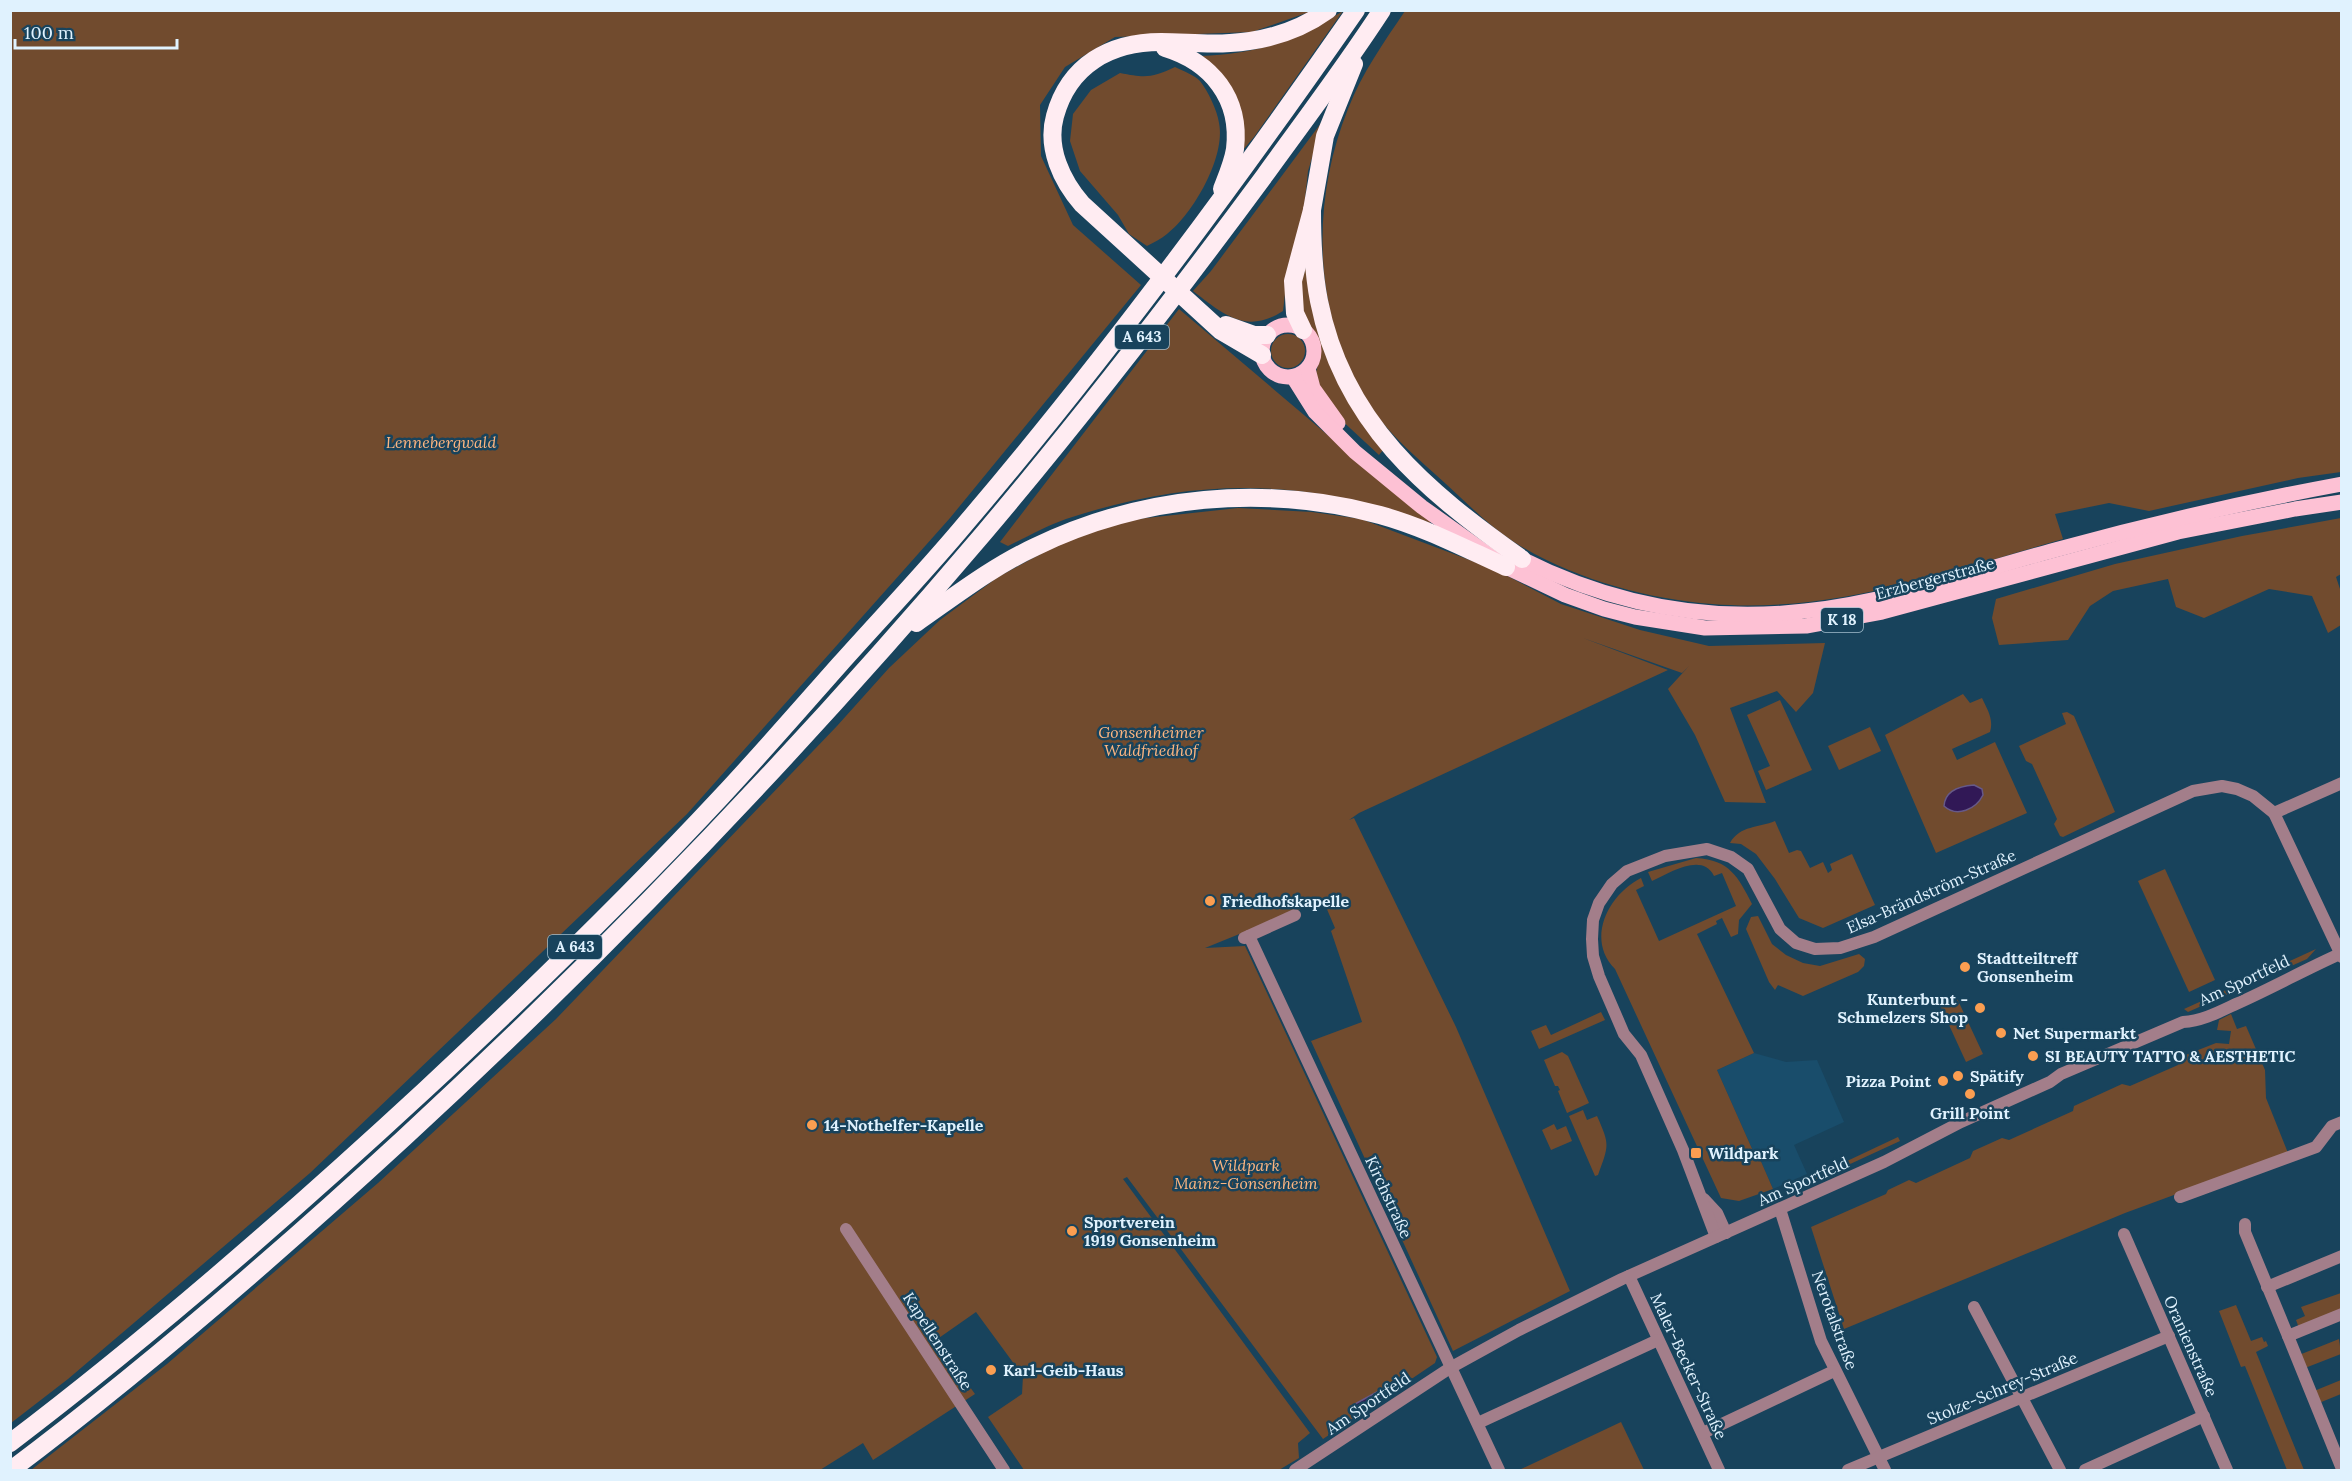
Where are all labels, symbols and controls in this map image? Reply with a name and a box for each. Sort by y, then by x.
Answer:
scale bar [15,12,177,50]
text: 100 m [24,21,74,44]
road number: A 643 [1115,325,1169,349]
park label: Lennebergwald [386,432,496,452]
street label: Erzbergerstraße [1873,552,1997,604]
road number: K 18 [1821,608,1863,632]
park label: Gonsenheimer Waldfriedhof [1098,722,1204,760]
street label: Elsa-Brändström-Straße [1843,844,2019,937]
place label: Friedhofskapelle [1222,891,1350,911]
marker: Friedhofskapelle [1203,894,1217,908]
road number: A 643 [548,935,602,959]
place label: Stadtteiltreff Gonsenheim [1977,948,2079,986]
street label: Am Sportfeld [2195,950,2293,1010]
marker: Stadtteiltreff Gonsenheim [1958,960,1972,974]
place label: Kunterbunt - Schmelzers Shop [1837,989,1968,1027]
marker: Kunterbunt - Schmelzers Shop [1973,1001,1987,1015]
place label: Net Supermarkt [2013,1023,2137,1043]
marker: Net Supermarkt [1994,1026,2008,1040]
place label: SI BEAUTY TATTO & AESTHETIC [2045,1046,2295,1066]
marker: SI BEAUTY TATTO & AESTHETIC [2026,1049,2040,1063]
place label: Spätify [1970,1066,2024,1086]
marker: Spätify [1951,1069,1965,1083]
place label: Pizza Point [1846,1071,1931,1091]
marker: Pizza Point [1936,1074,1950,1088]
marker: Grill Point [1963,1087,1977,1101]
place label: Grill Point [1930,1103,2010,1123]
place label: 14-Nothelfer-Kapelle [824,1115,984,1135]
marker: 14-Nothelfer-Kapelle [805,1118,819,1132]
place label: Wildpark [1708,1143,1779,1163]
marker: Wildpark [1689,1146,1703,1160]
street label: Am Sportfeld [1753,1152,1852,1210]
street label: Kirchstraße [1361,1153,1417,1242]
park label: Wildpark Mainz-Gonsenheim [1174,1155,1318,1193]
place label: Sportverein 1919 Gonsenheim [1084,1212,1216,1250]
marker: Sportverein 1919 Gonsenheim [1065,1224,1079,1238]
street label: Nerotalstraße [1808,1268,1862,1373]
street label: Kapellenstraße [899,1288,977,1394]
street label: Maler-Becker-Straße [1646,1290,1732,1442]
street label: Oranienstraße [2160,1292,2222,1400]
street label: Stolze-Schrey-Straße [1924,1347,2081,1429]
place label: Karl-Geib-Haus [1003,1360,1124,1380]
marker: Karl-Geib-Haus [984,1363,998,1377]
street label: Am Sportfeld [1321,1367,1414,1439]

